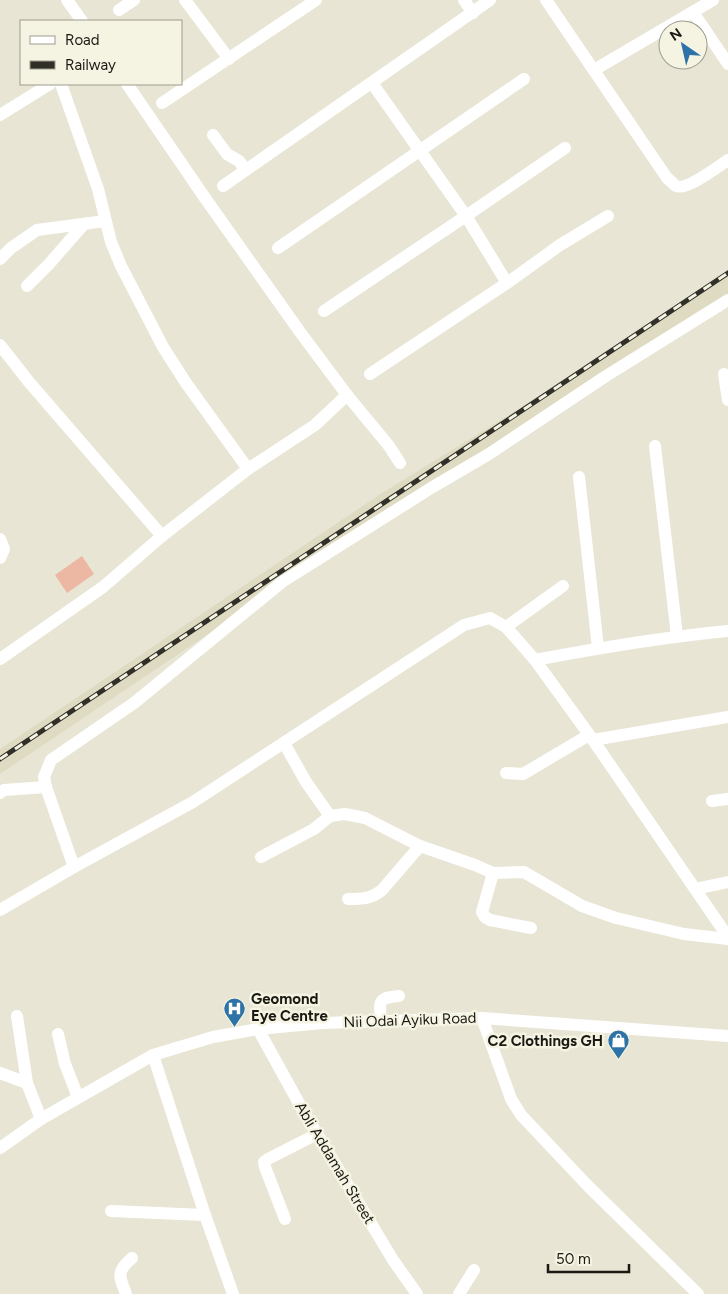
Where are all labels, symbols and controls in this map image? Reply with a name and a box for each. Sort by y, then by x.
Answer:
legend [20,20,182,85]
north arrow [658,20,708,70]
text: N [667,25,685,45]
text: Road [65,31,100,49]
text: Railway [65,56,116,74]
place label: Geomond Eye Centre [251,990,329,1025]
hospital icon: Geomond Eye Centre [223,996,247,1027]
street label: Nii Odai Ayiku Road [343,1009,477,1031]
shop icon: C2 Clothings GH [607,1029,631,1060]
place label: C2 Clothings GH [488,1032,603,1050]
street label: Abli Addamah Street [291,1099,379,1228]
scale bar [548,1242,629,1274]
text: 50 m [556,1250,591,1268]

